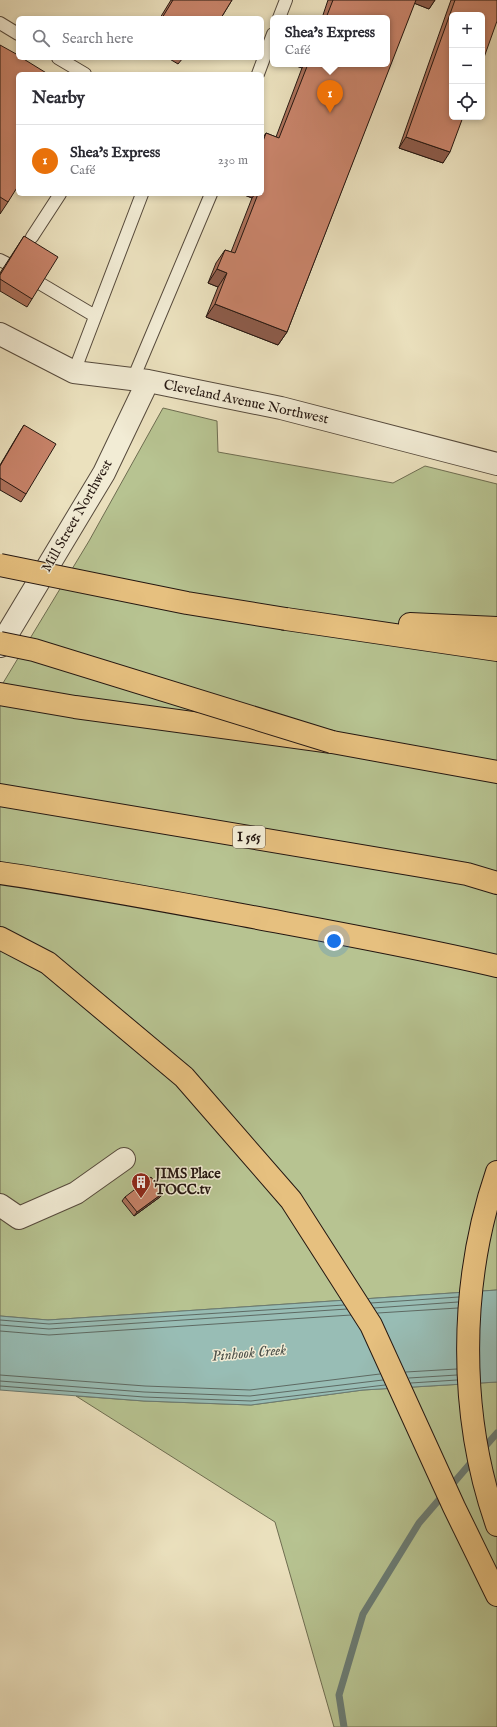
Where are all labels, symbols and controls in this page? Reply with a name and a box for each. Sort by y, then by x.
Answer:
map controls [449,12,485,120]
button: + [449,12,485,48]
popup [270,15,390,67]
search box [16,16,264,60]
text: Shea's Express [285,23,375,42]
icon: search [30,27,52,49]
text: Search here [62,29,133,48]
text: Café [285,42,310,59]
button: − [449,48,485,84]
pin: 1 [317,80,343,113]
button: locate [449,84,485,120]
text: Nearby [32,88,85,109]
text: Shea's Express [70,143,160,162]
text: 1 [43,152,47,169]
text: 230 m [218,152,248,169]
text: Café [70,162,96,179]
street label: Cleveland Avenue Northwest [162,376,330,428]
street label: Mill Street Northwest [37,456,117,576]
road number: I 565 [233,826,265,848]
your location [324,931,344,951]
place label: JIMS Place TOCC.tv [153,1165,221,1199]
building icon: JIMS Place TOCC.tv [130,1171,152,1199]
water label: Pinhook Creek [211,1340,287,1366]

